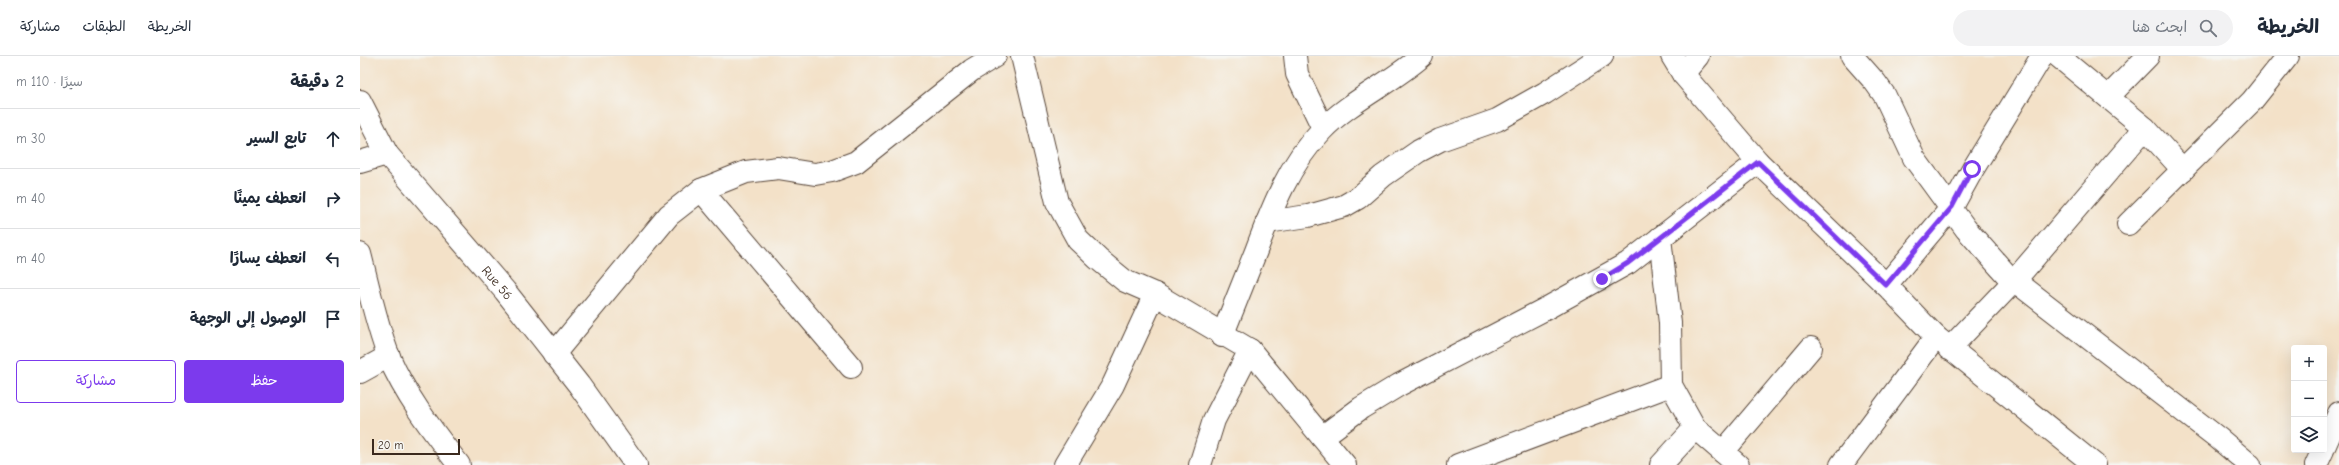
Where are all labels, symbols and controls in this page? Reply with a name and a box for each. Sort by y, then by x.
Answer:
search box [1953,10,2233,46]
text: الخريطة [2257,16,2319,38]
icon: search [2197,17,2219,39]
text: مشاركة [20,18,60,35]
text: الطبقات [82,18,126,35]
text: الخريطة [148,18,191,35]
text: ابحث هنا [2132,18,2187,36]
text: 2 دقيقة [290,72,344,91]
text: سيرًا · 110 m [16,74,83,89]
icon: ahead [322,128,344,150]
text: تابع السير [247,129,306,147]
text: 30 m [16,131,46,146]
route start [1963,160,1981,178]
icon: right [322,188,344,210]
text: انعطف يمينًا [234,189,306,207]
text: 40 m [16,191,45,206]
icon: left [322,248,344,270]
text: انعطف يسارًا [230,249,306,267]
text: 40 m [16,251,45,266]
street label: Rue 56 [479,263,516,303]
route end [1593,270,1611,288]
icon: arrive [322,308,344,330]
text: الوصول إلى الوجهة [190,309,306,327]
map controls [2291,345,2327,453]
button: + [2291,345,2327,381]
button: مشاركة [16,360,176,403]
button: حفظ [184,360,344,403]
button: − [2291,381,2327,417]
button: layers [2291,417,2327,453]
scale bar [372,437,460,456]
text: 20 m [378,439,403,452]

